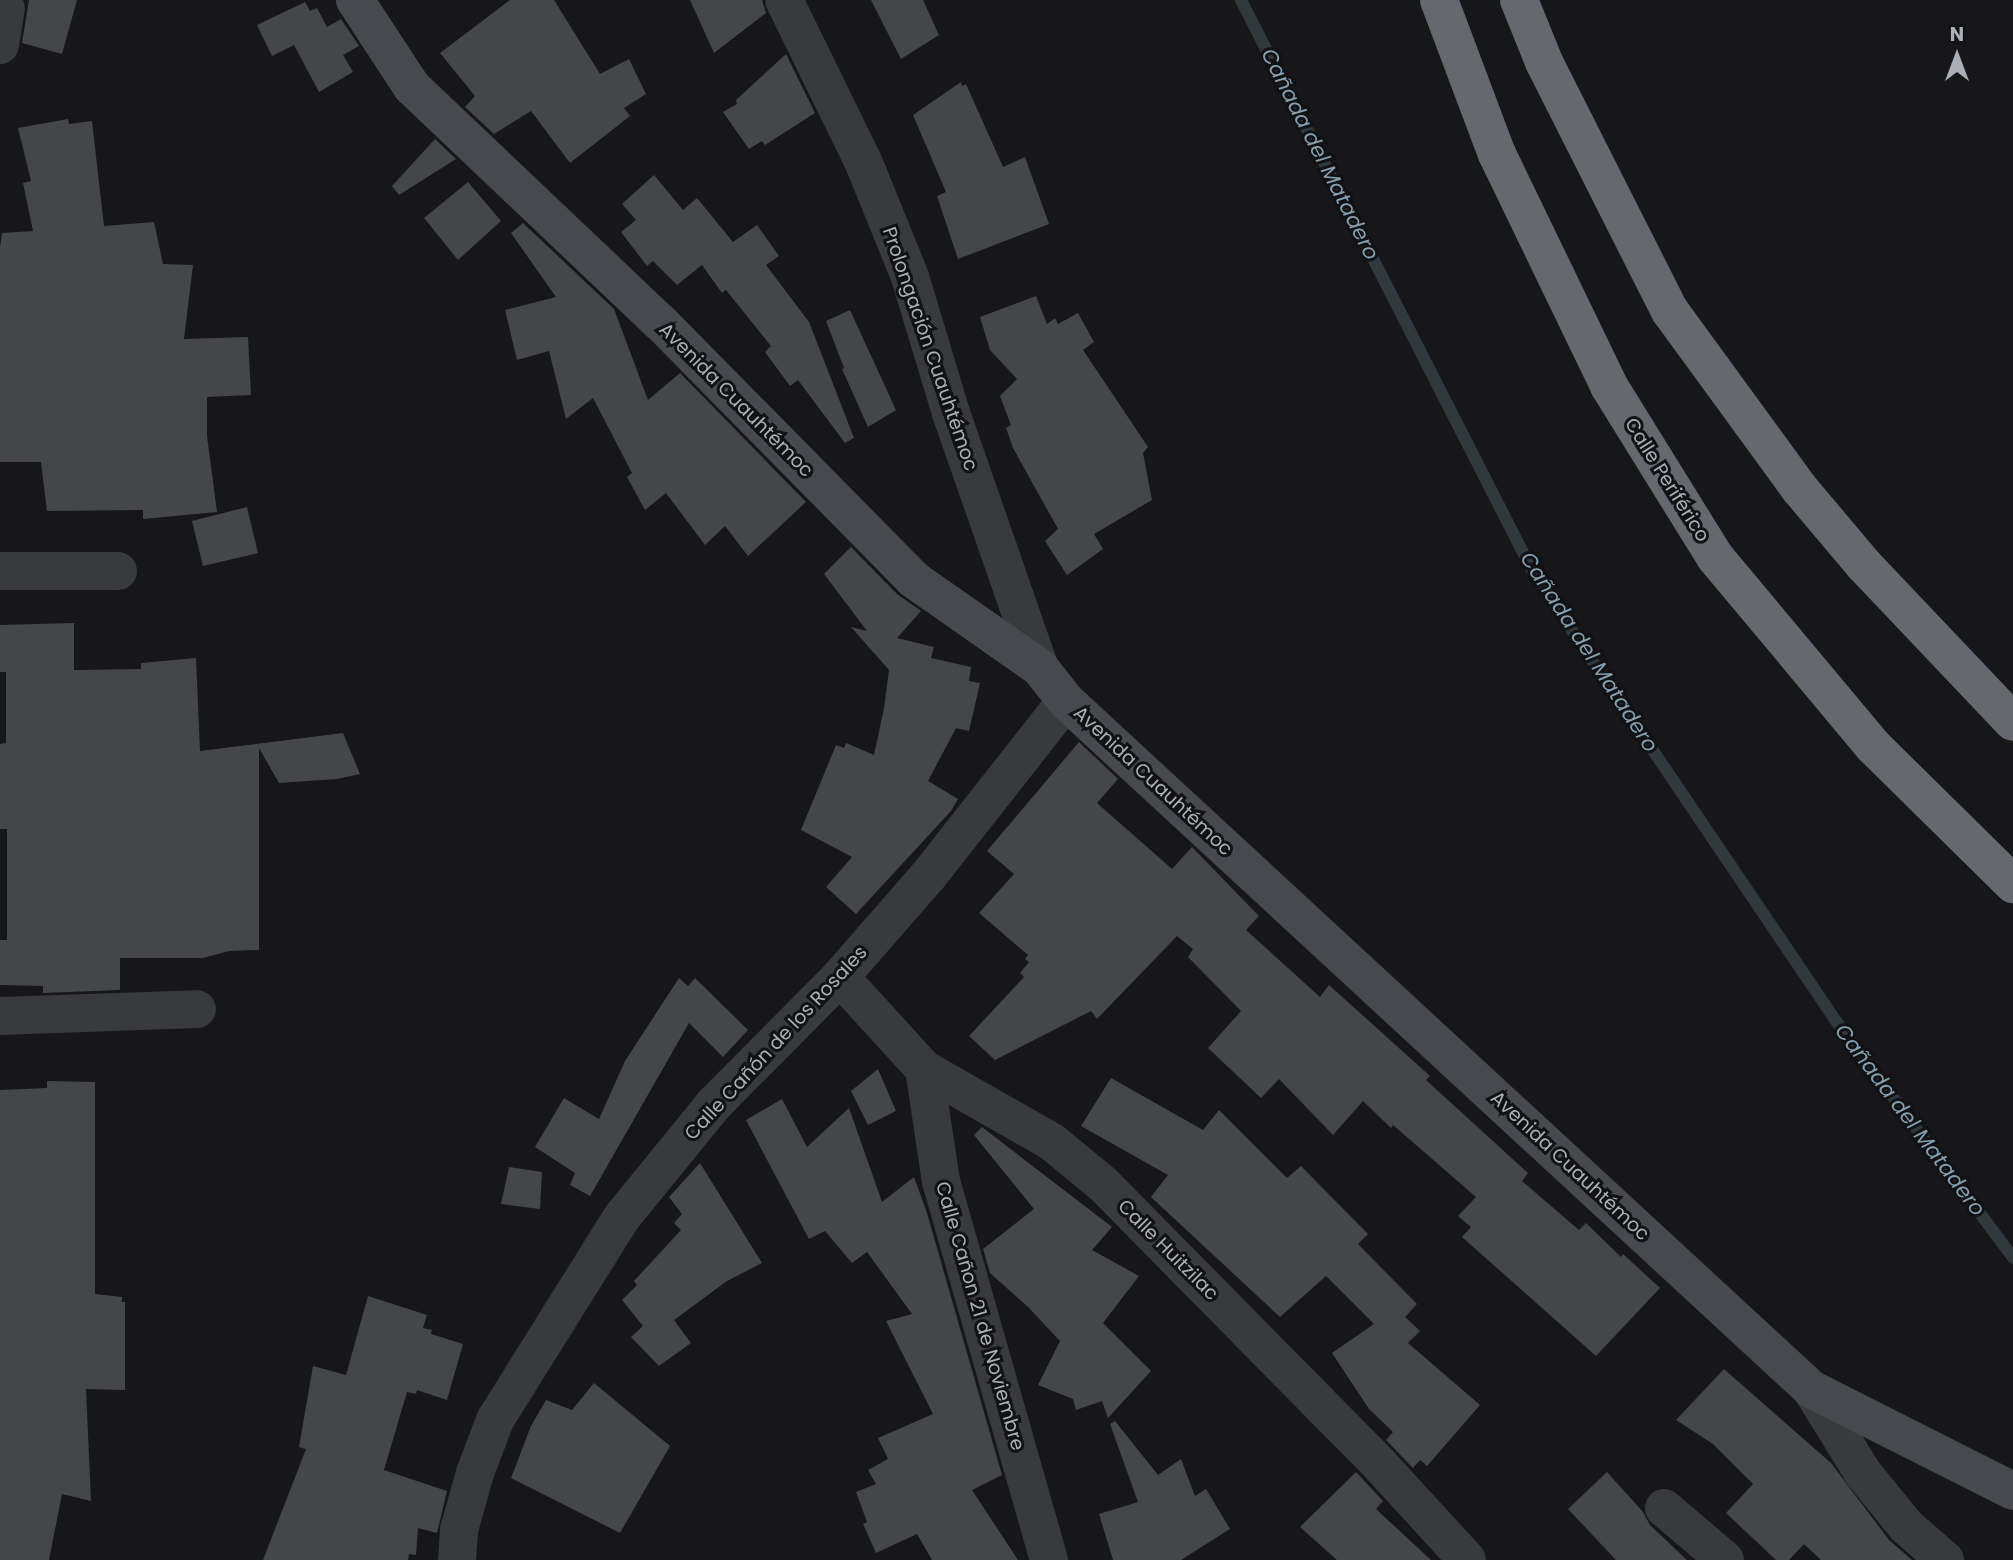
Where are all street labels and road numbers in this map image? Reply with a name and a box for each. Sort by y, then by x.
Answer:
street label: Prolongación Cuauhtémoc [877,224,983,474]
street label: Avenida Cuauhtémoc [654,318,818,482]
street label: Calle Periférico [1620,414,1714,546]
street label: Avenida Cuauhtémoc [1069,701,1237,861]
street label: Calle Cañón de los Rosales [680,941,872,1145]
street label: Avenida Cuauhtémoc [1486,1086,1654,1246]
street label: Calle Cañon 21 de Noviembre [931,1179,1029,1453]
street label: Calle Huitzilac [1113,1195,1223,1305]

